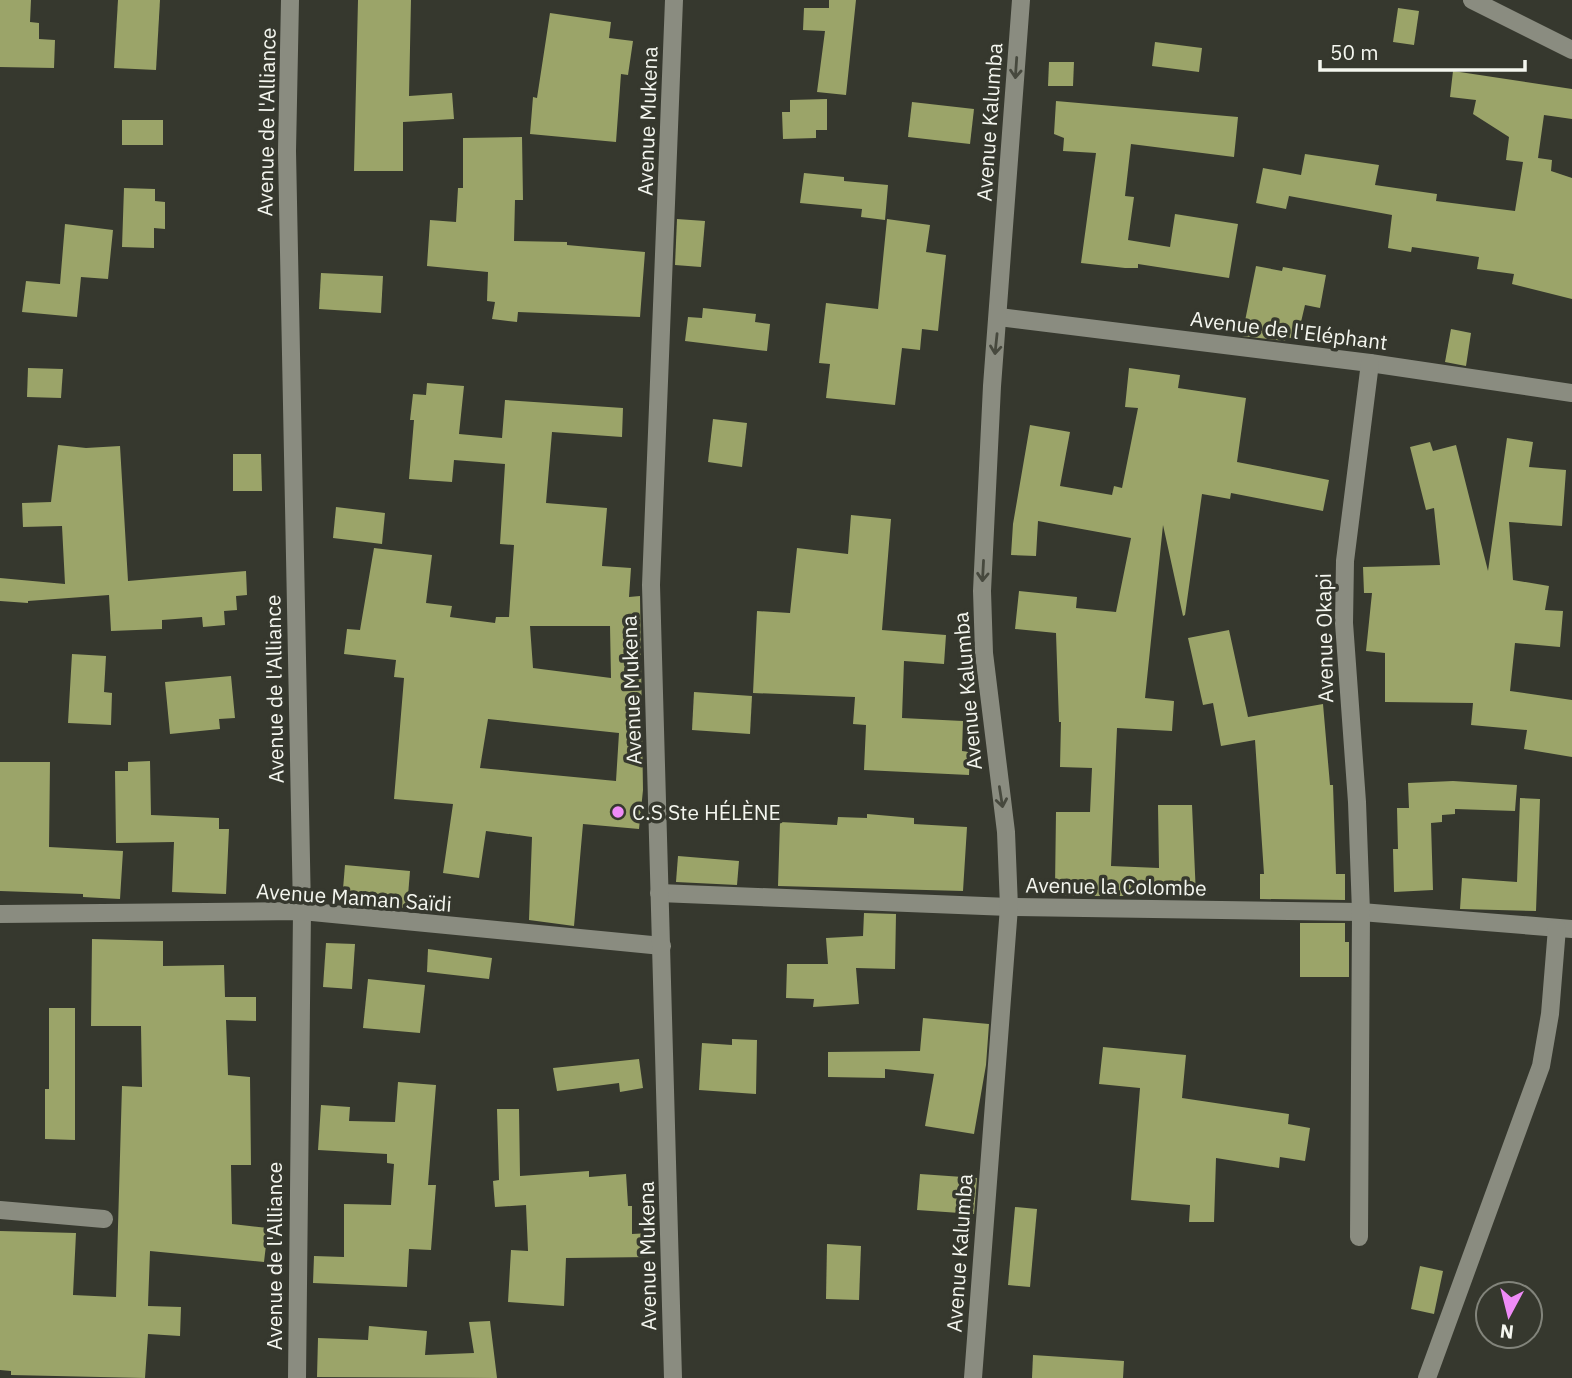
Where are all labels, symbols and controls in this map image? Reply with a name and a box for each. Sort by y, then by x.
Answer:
street label: Avenue de l'Alliance [250,27,282,217]
scale bar [1320,28,1525,72]
text: 50 m [1330,38,1379,66]
street label: Avenue Kalumba [970,42,1008,202]
street label: Avenue Mukena [630,46,664,196]
one-way arrow [1009,56,1022,79]
street label: Avenue de l'Eléphant [1189,304,1389,356]
one-way arrow [989,332,1002,355]
one-way arrow [976,559,989,582]
street label: Avenue Okapi [1309,573,1339,703]
street label: Avenue de l'Alliance [258,594,290,784]
street label: Avenue Kalumba [946,611,988,771]
street label: Avenue Mukena [614,615,648,765]
one-way arrow [995,785,1008,808]
place label: C.S Ste HÉLÈNE [632,798,781,826]
marker: C.S Ste HÉLÈNE [610,804,626,820]
street label: Avenue la Colombe [1025,870,1207,902]
street label: Avenue Maman Saïdi [255,876,453,918]
street label: Avenue de l'Alliance [260,1162,288,1350]
street label: Avenue Kalumba [940,1173,978,1333]
street label: Avenue Mukena [632,1181,662,1331]
north arrow [1474,1280,1544,1350]
text: N [1499,1319,1515,1345]

